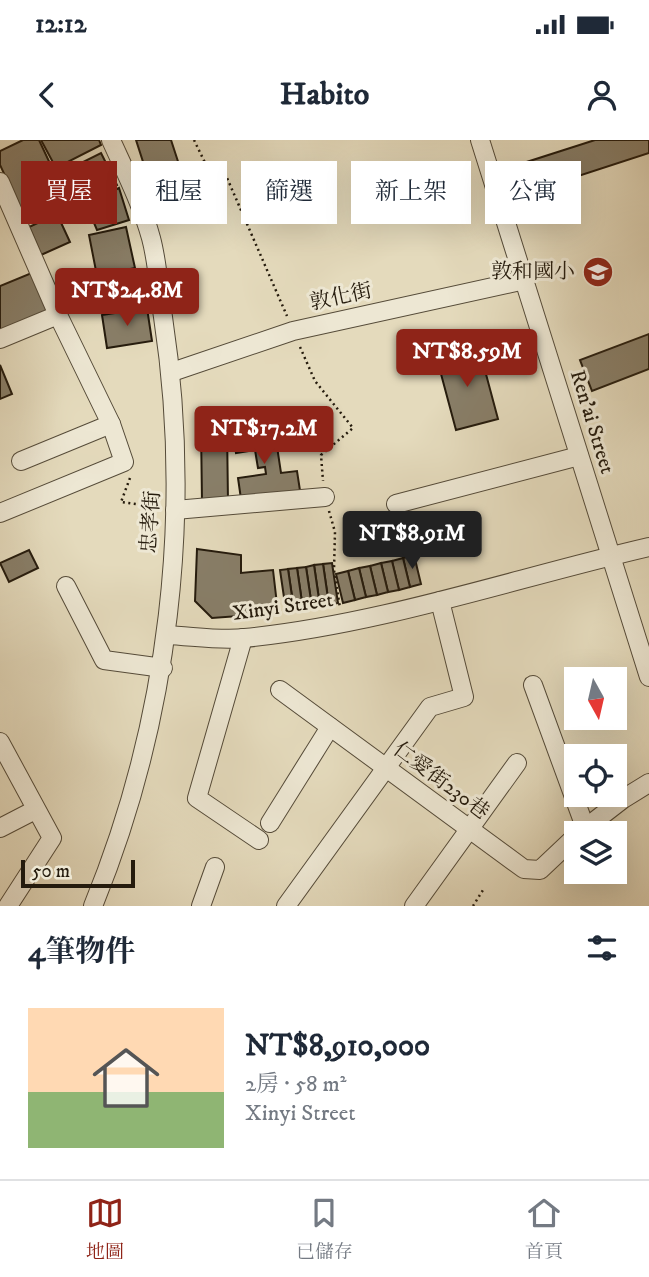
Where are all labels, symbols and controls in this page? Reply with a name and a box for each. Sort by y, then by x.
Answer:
text: 12:12 [35,8,86,41]
text: Habito [280,75,369,115]
icon: back [28,76,66,114]
icon: person [583,76,621,114]
chip: 買屋 [21,161,117,224]
chip: 租屋 [131,161,227,224]
chip: 篩選 [241,161,337,224]
chip: 新上架 [351,161,471,224]
chip: 公寓 [485,161,581,224]
school or university icon: 敦和國小 [581,255,615,289]
place label: 敦和國小 [491,259,575,285]
pin: NT$24.8M [55,268,199,328]
text: NT$24.8M [71,276,183,305]
street label: 敦化街 [307,278,375,316]
pin: NT$8.59M [395,330,539,389]
text: NT$8.59M [412,337,522,366]
street label: Ren’ai Street [564,367,620,477]
pin: NT$17.2M [192,406,336,466]
text: NT$17.2M [210,414,318,443]
street label: 忠孝街 [136,490,166,554]
pin: NT$8.91M [340,512,484,571]
text: NT$8.91M [359,519,465,548]
street label: Xinyi Street [231,587,335,627]
north arrow [564,667,626,730]
map controls [564,667,627,884]
street label: 仁愛街230巷 [388,736,494,826]
button: locate [564,744,627,807]
button: layers [564,821,627,884]
scale bar [21,857,135,889]
text: 50 m [32,860,70,883]
icon: filters [583,929,621,967]
text: 4筆物件 [28,934,135,971]
text: NT$8,910,000 [245,1028,430,1065]
icon: home [84,1036,168,1120]
text: 2房 · 58 m² [245,1070,347,1099]
text: Xinyi Street [245,1099,356,1128]
tab: 地圖 [86,1194,124,1264]
tab: 已儲存 [296,1194,353,1264]
tab: 首頁 [525,1194,563,1264]

